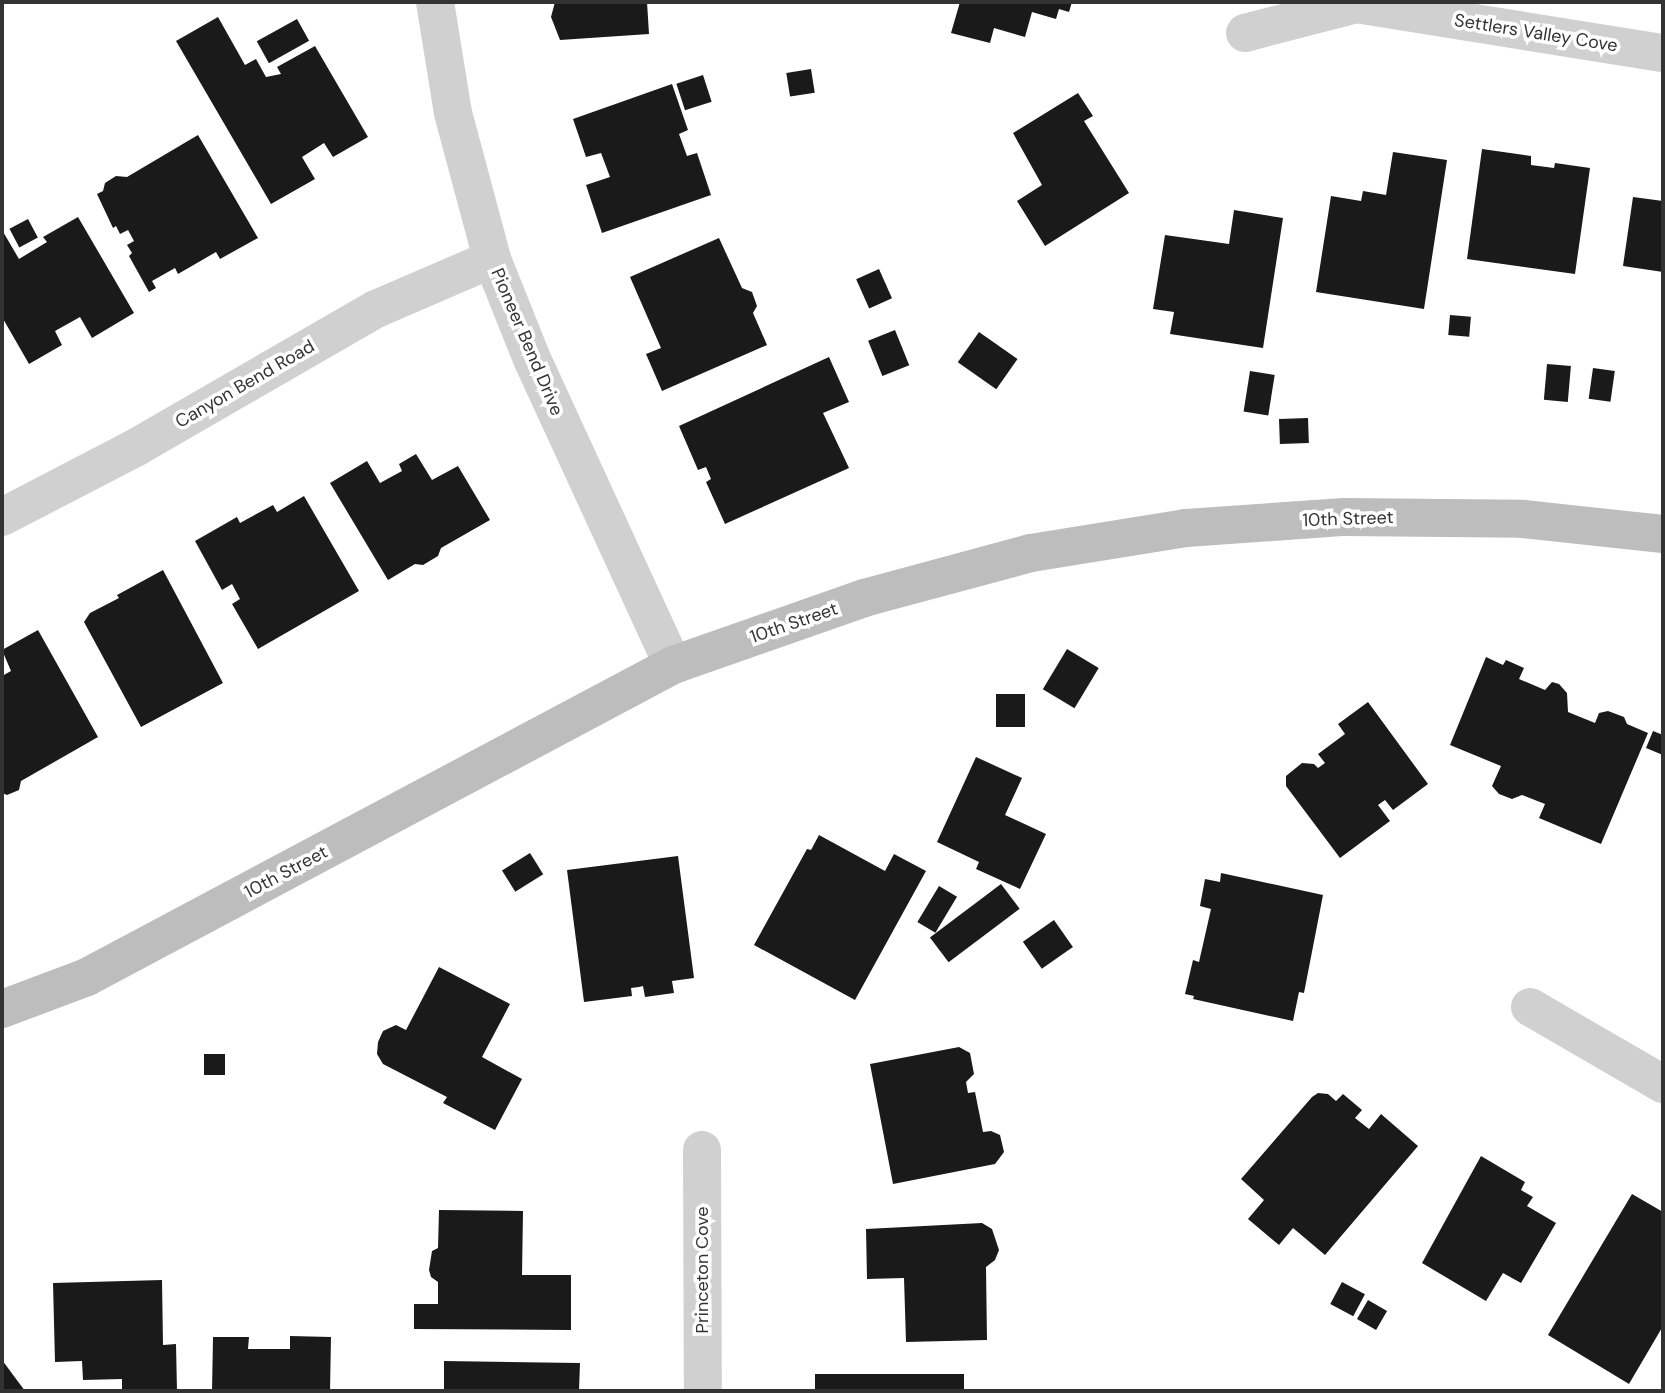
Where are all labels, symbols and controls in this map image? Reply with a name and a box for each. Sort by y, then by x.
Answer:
street label: Settlers Valley Cove [1453,9,1619,57]
street label: Pioneer Bend Drive [486,265,568,419]
street label: Canyon Bend Road [172,335,318,433]
street label: 10th Street [1302,507,1394,531]
street label: 10th Street [747,598,841,648]
street label: 10th Street [241,841,331,903]
street label: Princeton Cove [691,1207,713,1333]

